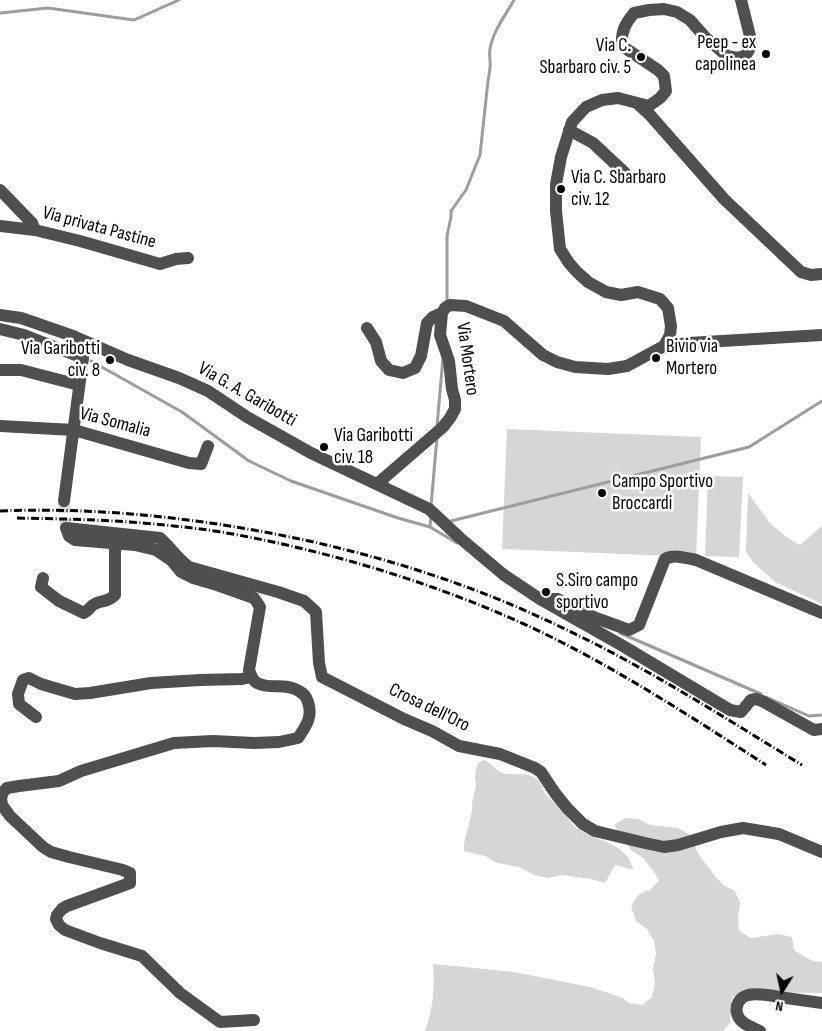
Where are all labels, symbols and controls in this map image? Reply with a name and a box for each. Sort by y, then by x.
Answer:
place label: Peep - ex capolinea [695,32,756,76]
place label: Via C. Sbarbaro civ. 5 [539,35,631,79]
marker: Peep - ex capolinea [760,48,772,60]
marker: Via C. Sbarbaro civ. 5 [635,51,647,63]
place label: Via C. Sbarbaro civ. 12 [571,167,666,211]
marker: Via C. Sbarbaro civ. 12 [555,183,567,195]
street label: Via privata Pastine [40,202,158,254]
street label: Via Mortero [451,321,483,397]
place label: Bivio via Mortero [666,336,718,380]
place label: Via Garibotti civ. 8 [21,338,100,382]
marker: Bivio via Mortero [650,352,662,364]
marker: Via Garibotti civ. 8 [104,354,116,366]
street label: Via G. A. Garibotti [194,358,300,432]
street label: Via Somalia [77,403,153,443]
place label: Via Garibotti civ. 18 [334,425,413,469]
marker: Via Garibotti civ. 18 [318,441,330,453]
place label: Campo Sportivo Broccardi [612,471,713,515]
marker: Campo Sportivo Broccardi [596,487,608,499]
place label: S.Siro campo sportivo [556,570,638,614]
marker: S.Siro campo sportivo [540,586,552,598]
street label: Crosa dell'Oro [385,679,473,737]
north arrow [757,966,807,1016]
text: N [774,997,784,1015]

